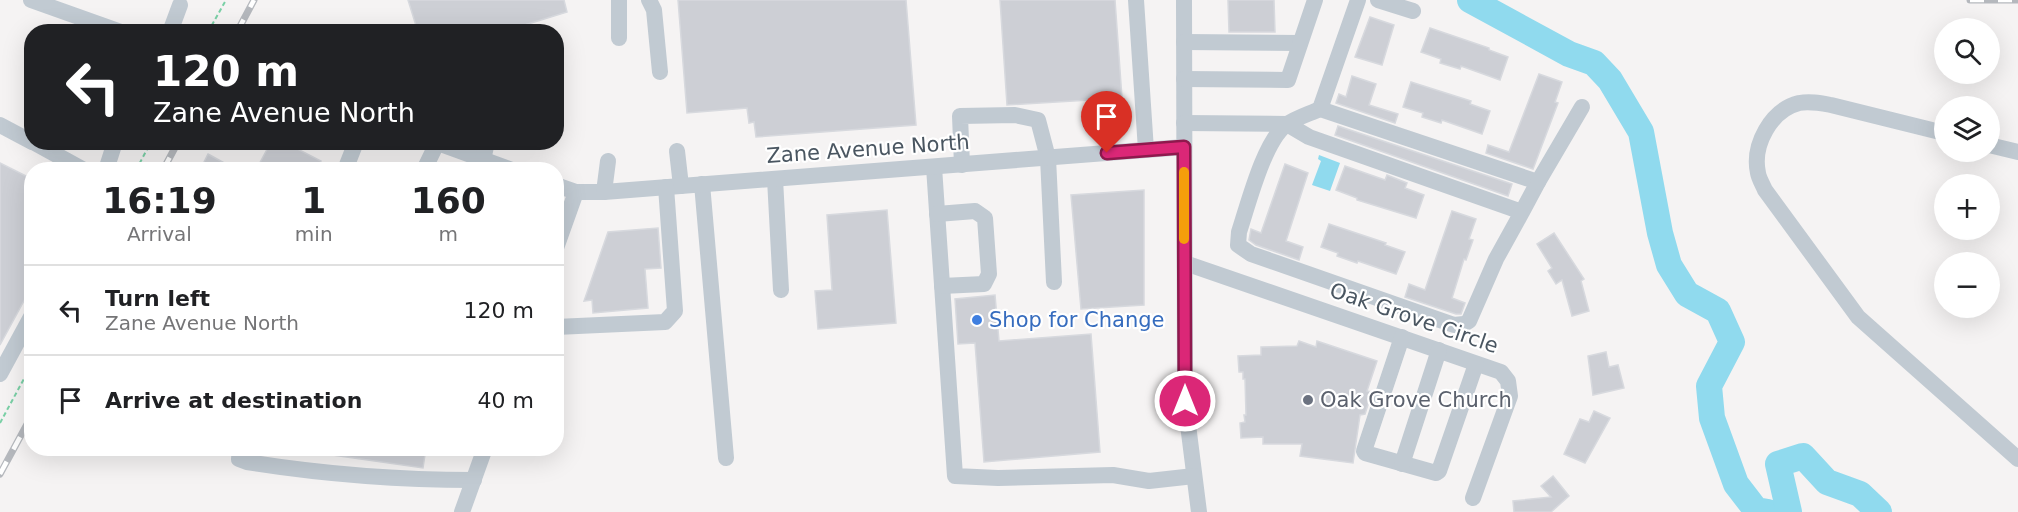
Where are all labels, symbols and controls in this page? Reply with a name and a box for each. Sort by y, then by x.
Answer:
map controls [1934,18,2000,318]
button: search [1934,18,2000,84]
text: 120 m [153,47,299,96]
icon: left [54,48,132,126]
pin [1081,91,1132,153]
button: layers [1934,96,2000,162]
text: Zane Avenue North [153,97,415,128]
icon: arrive [1090,100,1123,133]
street label: Zane Avenue North [766,130,970,168]
button: + [1934,174,2000,240]
text: 16:19 [102,180,217,221]
text: 1 [301,180,326,221]
text: 160 [411,180,486,221]
text: Arrival [127,222,192,246]
text: min [295,222,333,246]
text: m [439,222,458,246]
button: − [1934,252,2000,318]
street label: Oak Grove Circle [1327,278,1501,358]
text: Turn left [105,286,210,311]
icon: left [54,294,87,327]
text: 120 m [464,298,534,323]
place label: Shop for Change [989,308,1164,332]
text: Zane Avenue North [105,311,299,335]
marker: Shop for Change [970,313,984,327]
position arrow [1153,369,1217,433]
icon: arrive [54,384,87,417]
text: Arrive at destination [105,388,362,413]
text: 40 m [478,388,534,413]
place label: Oak Grove Church [1320,388,1512,412]
marker: Oak Grove Church [1301,393,1315,407]

